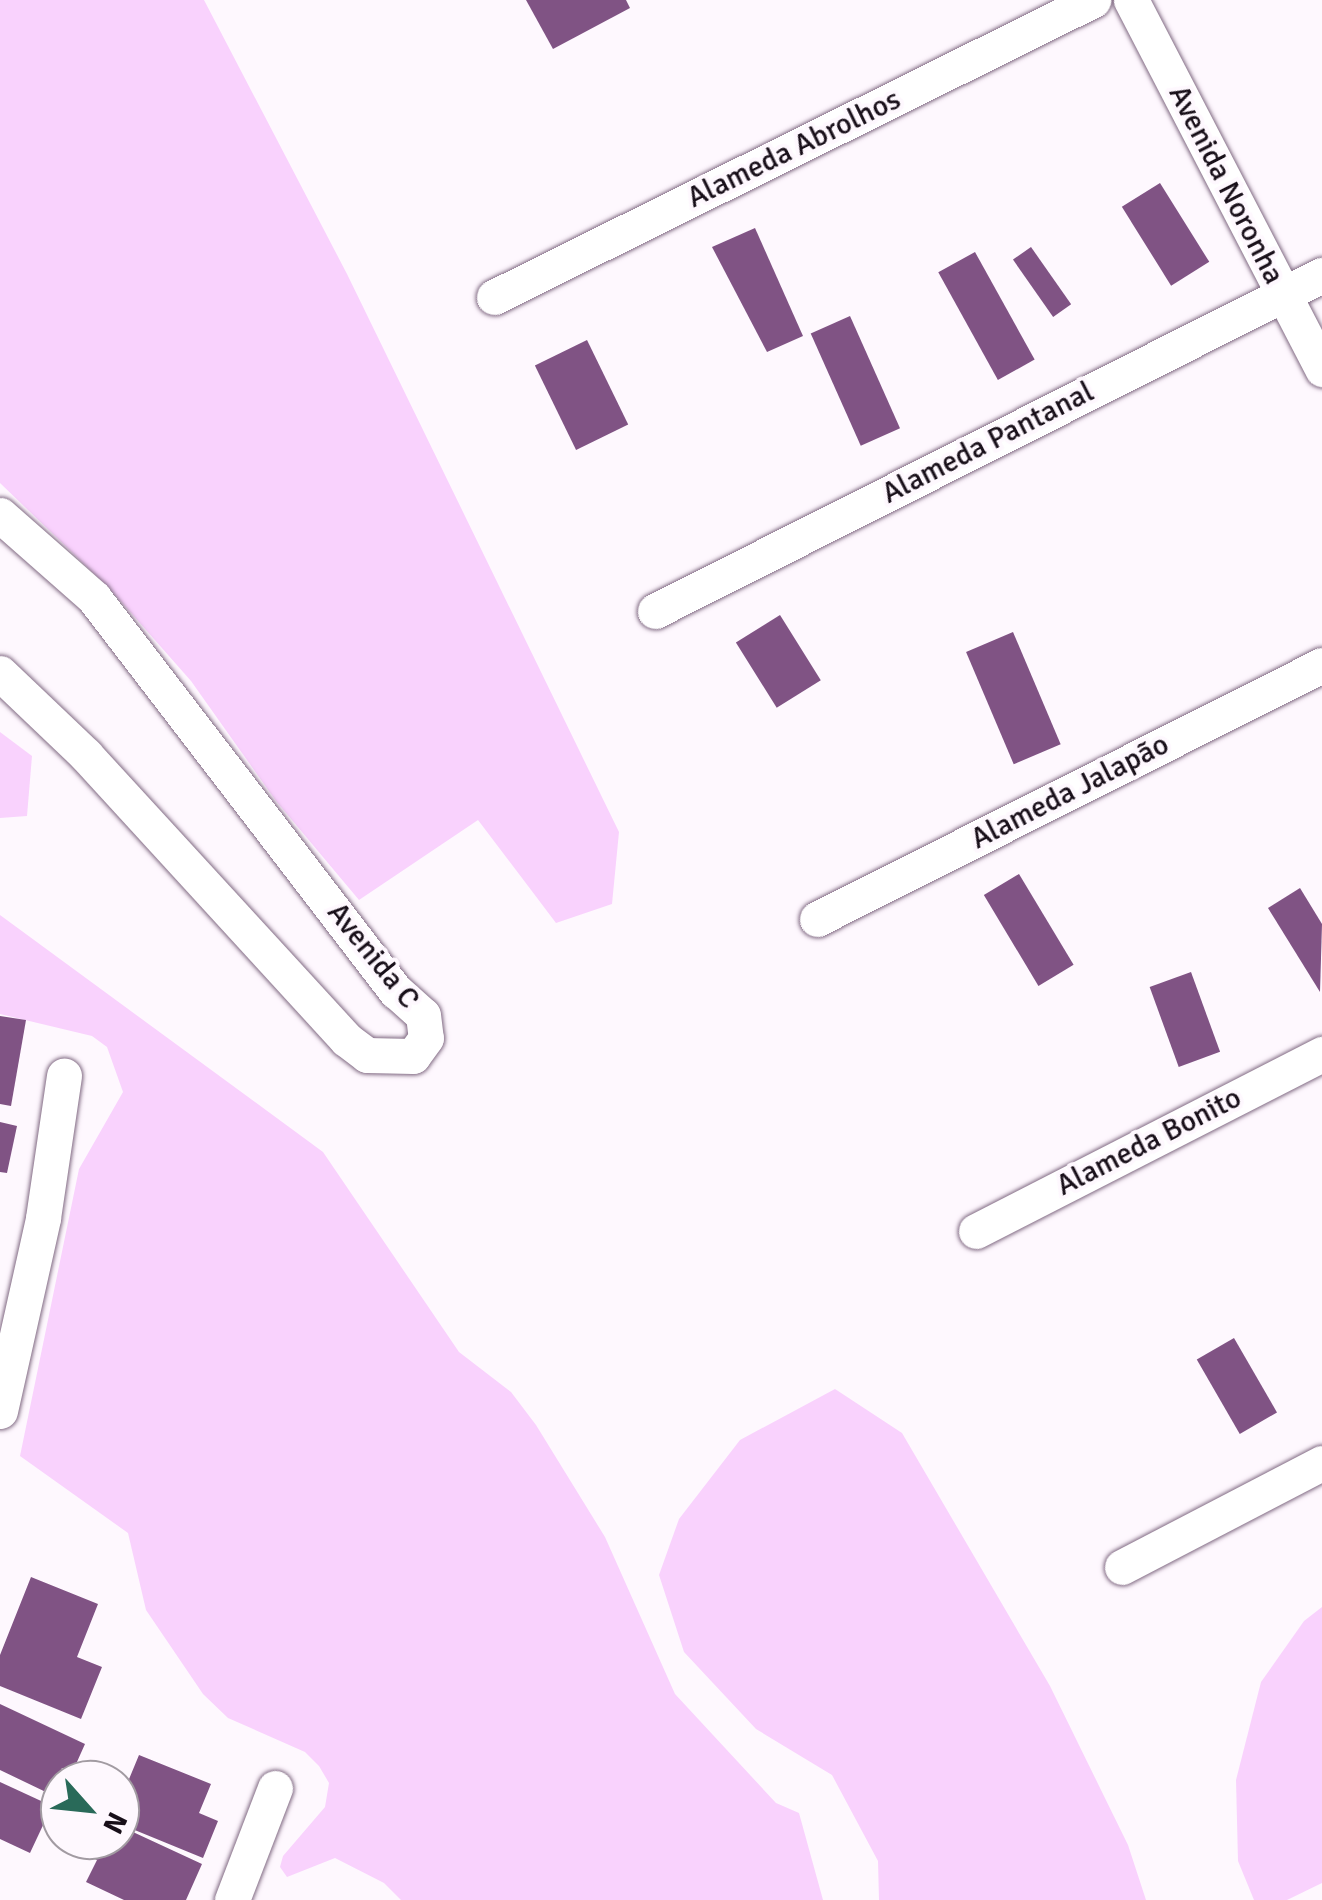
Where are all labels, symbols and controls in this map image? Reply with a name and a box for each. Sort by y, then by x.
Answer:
street label: Avenida Noronha [1160,80,1292,290]
street label: Alameda Abrolhos [681,82,907,216]
street label: Alameda Pantanal [876,374,1100,512]
street label: Alameda Jalapão [965,727,1175,857]
street label: Avenida C [319,896,427,1016]
street label: Alameda Bonito [1051,1080,1247,1204]
north arrow [40,1760,140,1860]
text: N [95,1806,135,1839]

